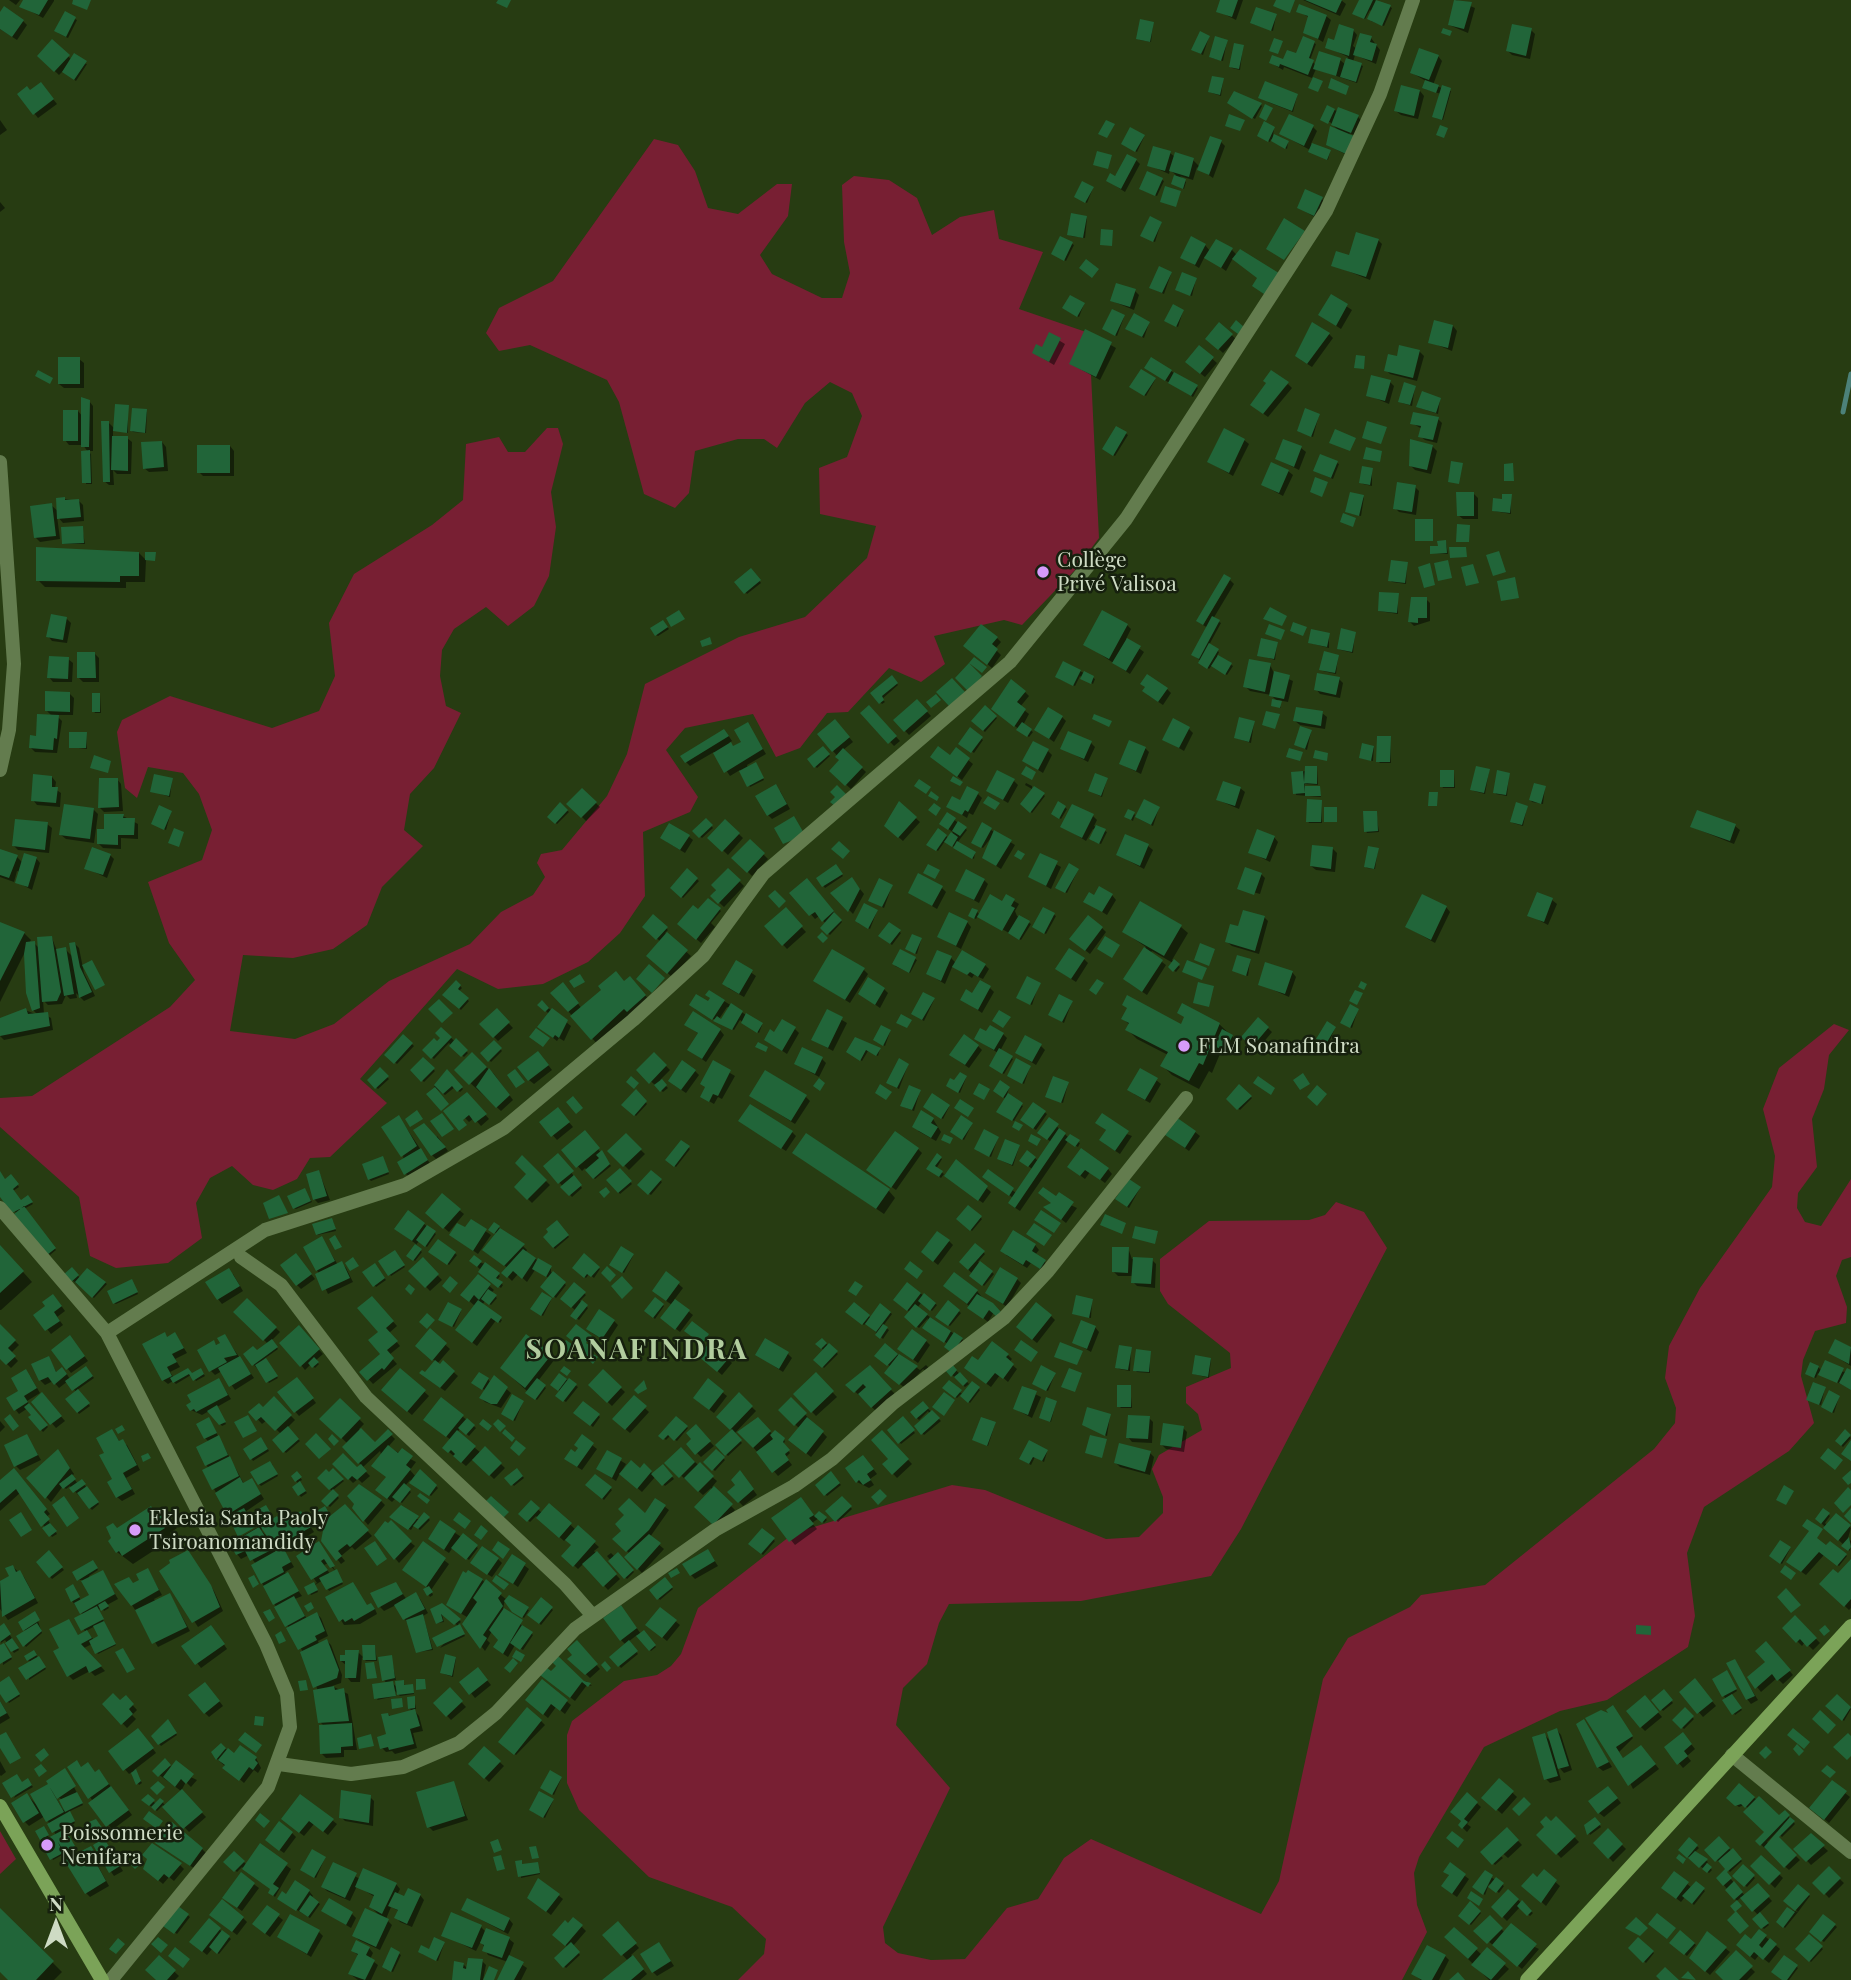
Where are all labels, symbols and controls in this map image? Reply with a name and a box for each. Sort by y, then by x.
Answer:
place label: Collège Privé Valisoa [1057,547,1177,597]
marker: Collège Privé Valisoa [1035,564,1051,580]
place label: FLM Soanafindra [1198,1033,1360,1059]
marker: FLM Soanafindra [1176,1038,1192,1054]
district label: SOANAFINDRA [527,1333,747,1367]
place label: Eklesia Santa Paoly Tsiroanomandidy [149,1505,328,1555]
marker: Eklesia Santa Paoly Tsiroanomandidy [127,1522,143,1538]
place label: Poissonnerie Nenifara [61,1820,183,1870]
marker: Poissonnerie Nenifara [39,1837,55,1853]
north arrow [21,1889,91,1959]
text: N [49,1890,63,1916]

